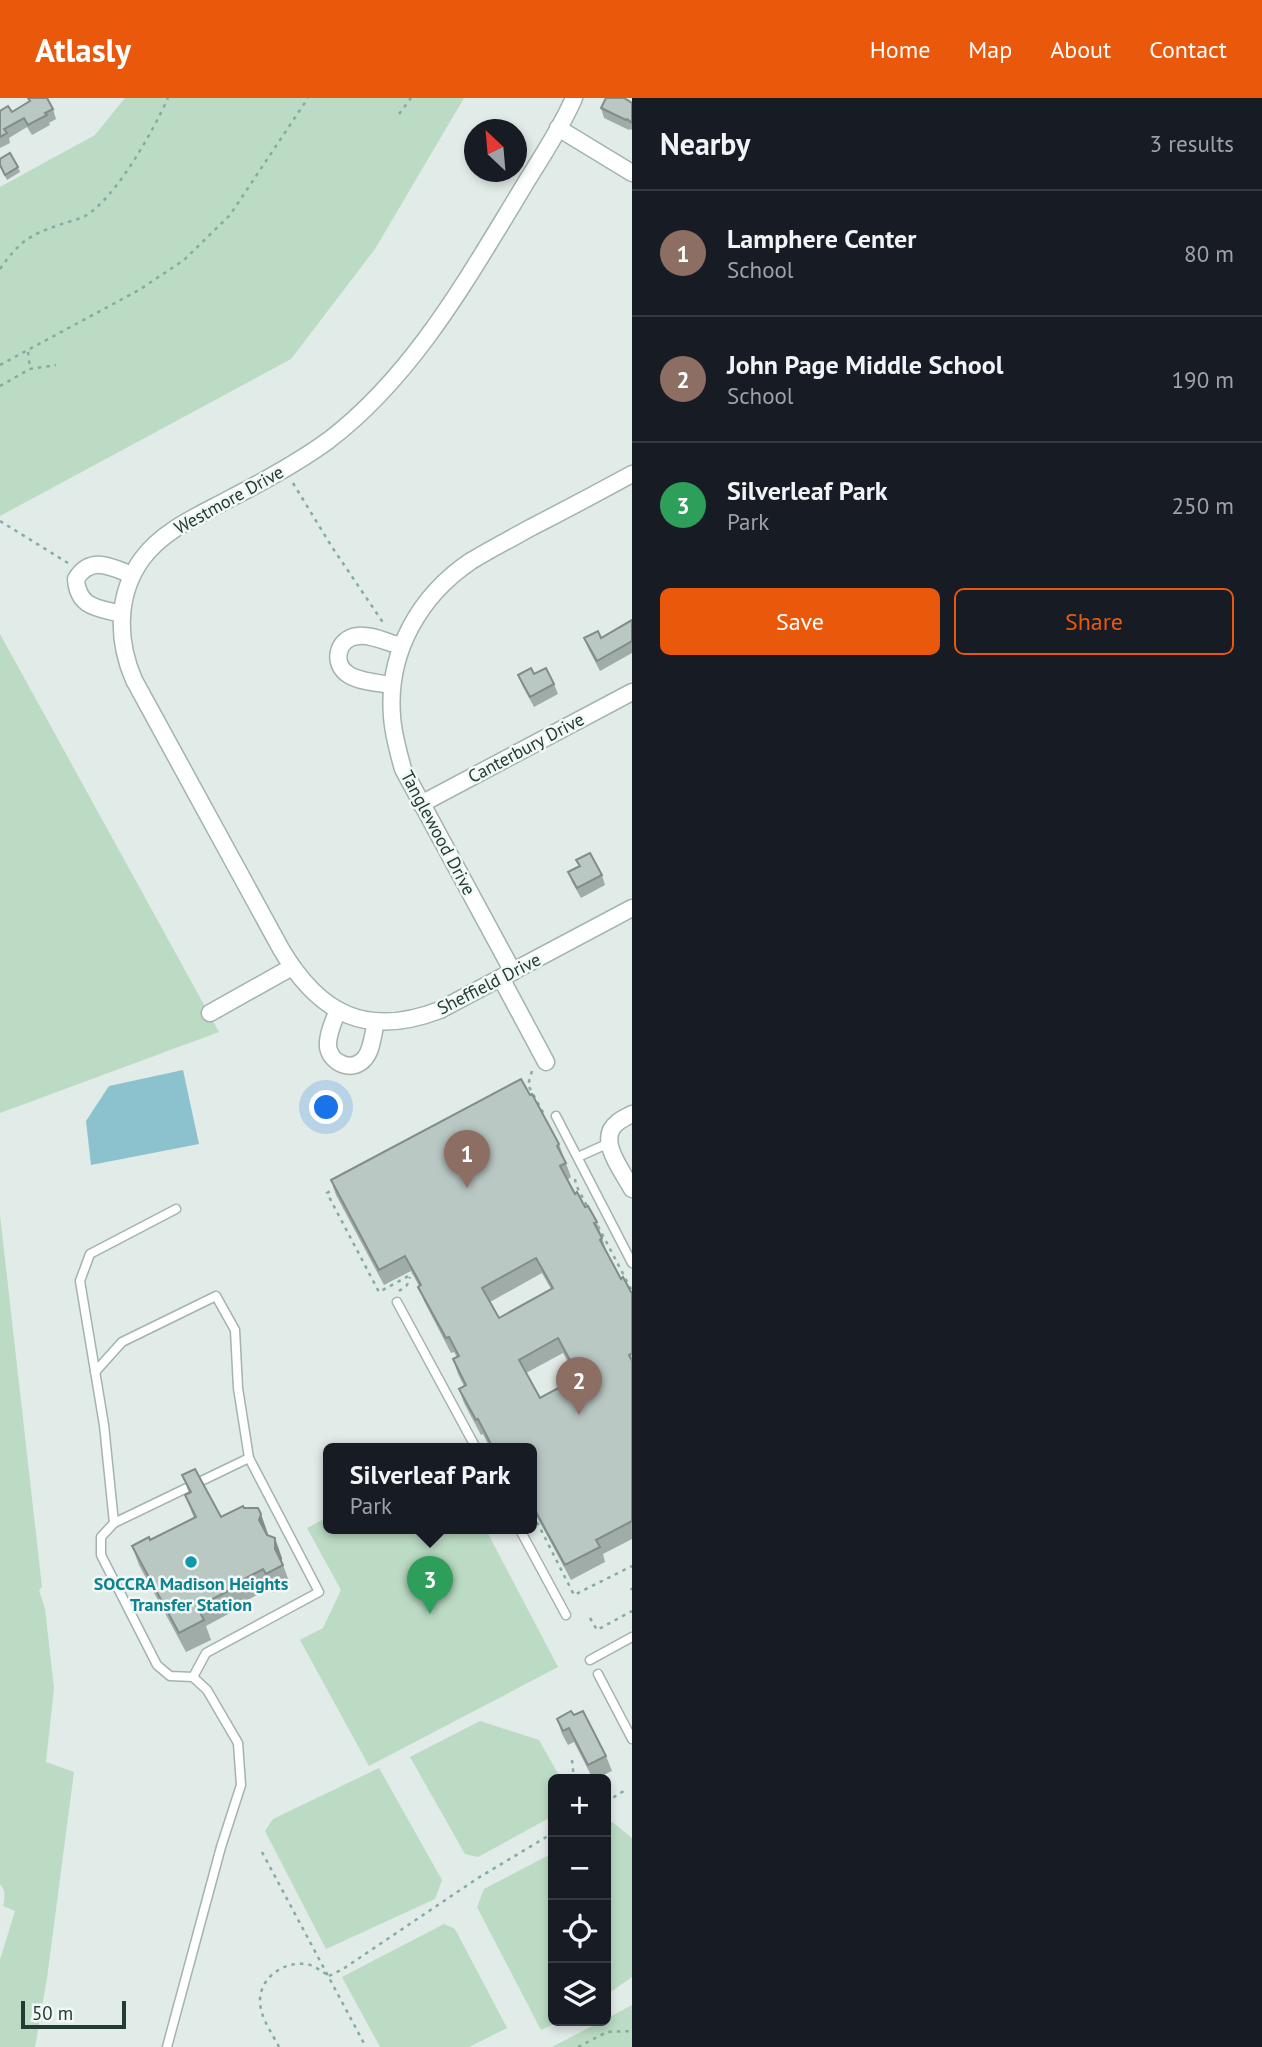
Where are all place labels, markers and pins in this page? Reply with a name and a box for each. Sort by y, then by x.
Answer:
pin: 1 [444,1130,490,1188]
pin: 2 [556,1357,602,1415]
marker: SOCCRA Madison Heights Transfer Station [183,1554,199,1570]
pin: 3 [407,1556,453,1614]
place label: SOCCRA Madison Heights Transfer Station [94,1572,289,1616]

